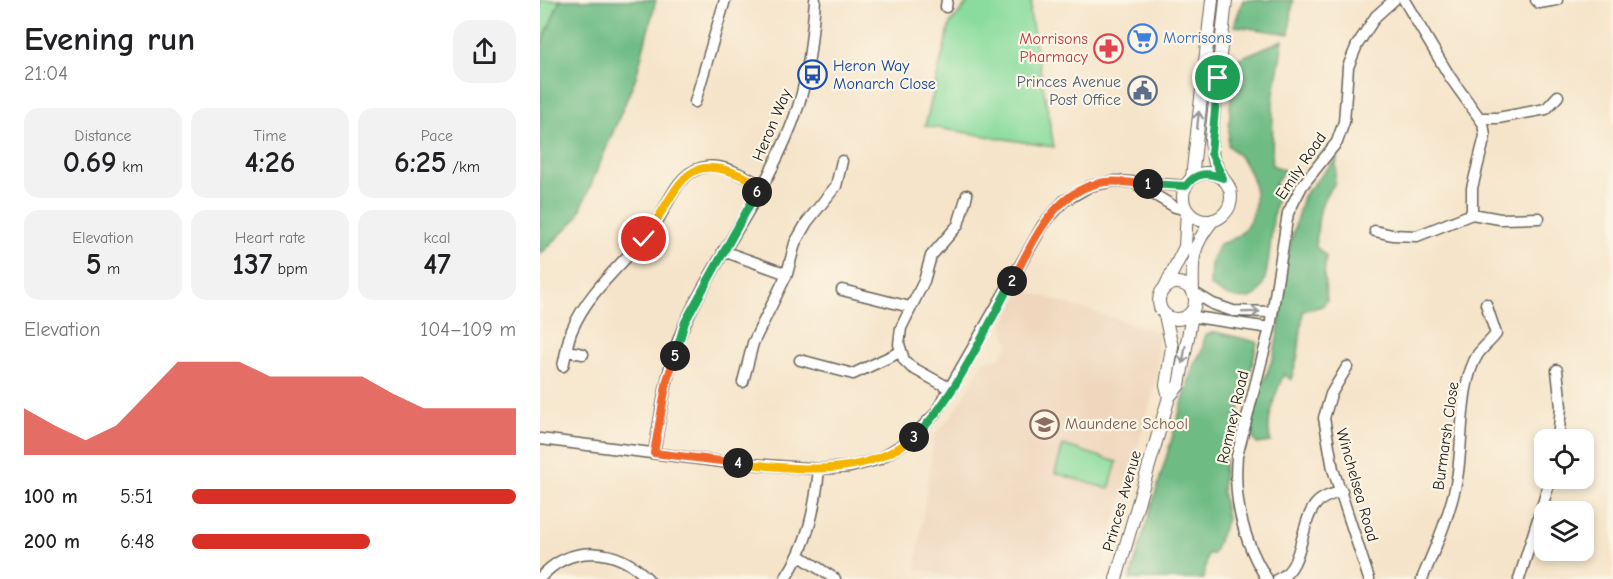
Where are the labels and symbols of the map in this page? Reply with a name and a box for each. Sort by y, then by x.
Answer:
supermarket icon: Morrisons [1126,22,1158,54]
place label: Morrisons [1163,29,1232,47]
place label: Morrisons Pharmacy [1019,30,1089,66]
pharmacy icon: Morrisons Pharmacy [1093,32,1125,64]
pin [1192,52,1243,103]
place label: Heron Way Monarch Close [833,57,936,93]
bus stop icon: Heron Way Monarch Close [796,59,828,91]
place label: Princes Avenue Post Office [1017,73,1121,109]
public building icon: Princes Avenue Post Office [1126,75,1158,107]
street label: Heron Way [749,85,796,164]
one-way arrow [1193,111,1204,130]
street label: Emily Road [1272,129,1330,203]
pin: 1 [1133,169,1163,199]
pin: 6 [742,177,772,207]
pin [618,213,669,264]
pin: 2 [997,266,1027,296]
one-way arrow [1241,306,1261,318]
pin: 5 [660,341,690,371]
one-way arrow [1179,345,1190,365]
street label: Romney Road [1214,369,1252,465]
street label: Burmarsh Close [1429,381,1463,491]
school or university icon: Maundene School [1028,408,1060,440]
place label: Maundene School [1065,415,1188,433]
pin: 3 [899,422,929,452]
street label: Winchelsea Road [1332,426,1382,544]
pin: 4 [723,448,753,478]
street label: Princes Avenue [1099,448,1145,554]

